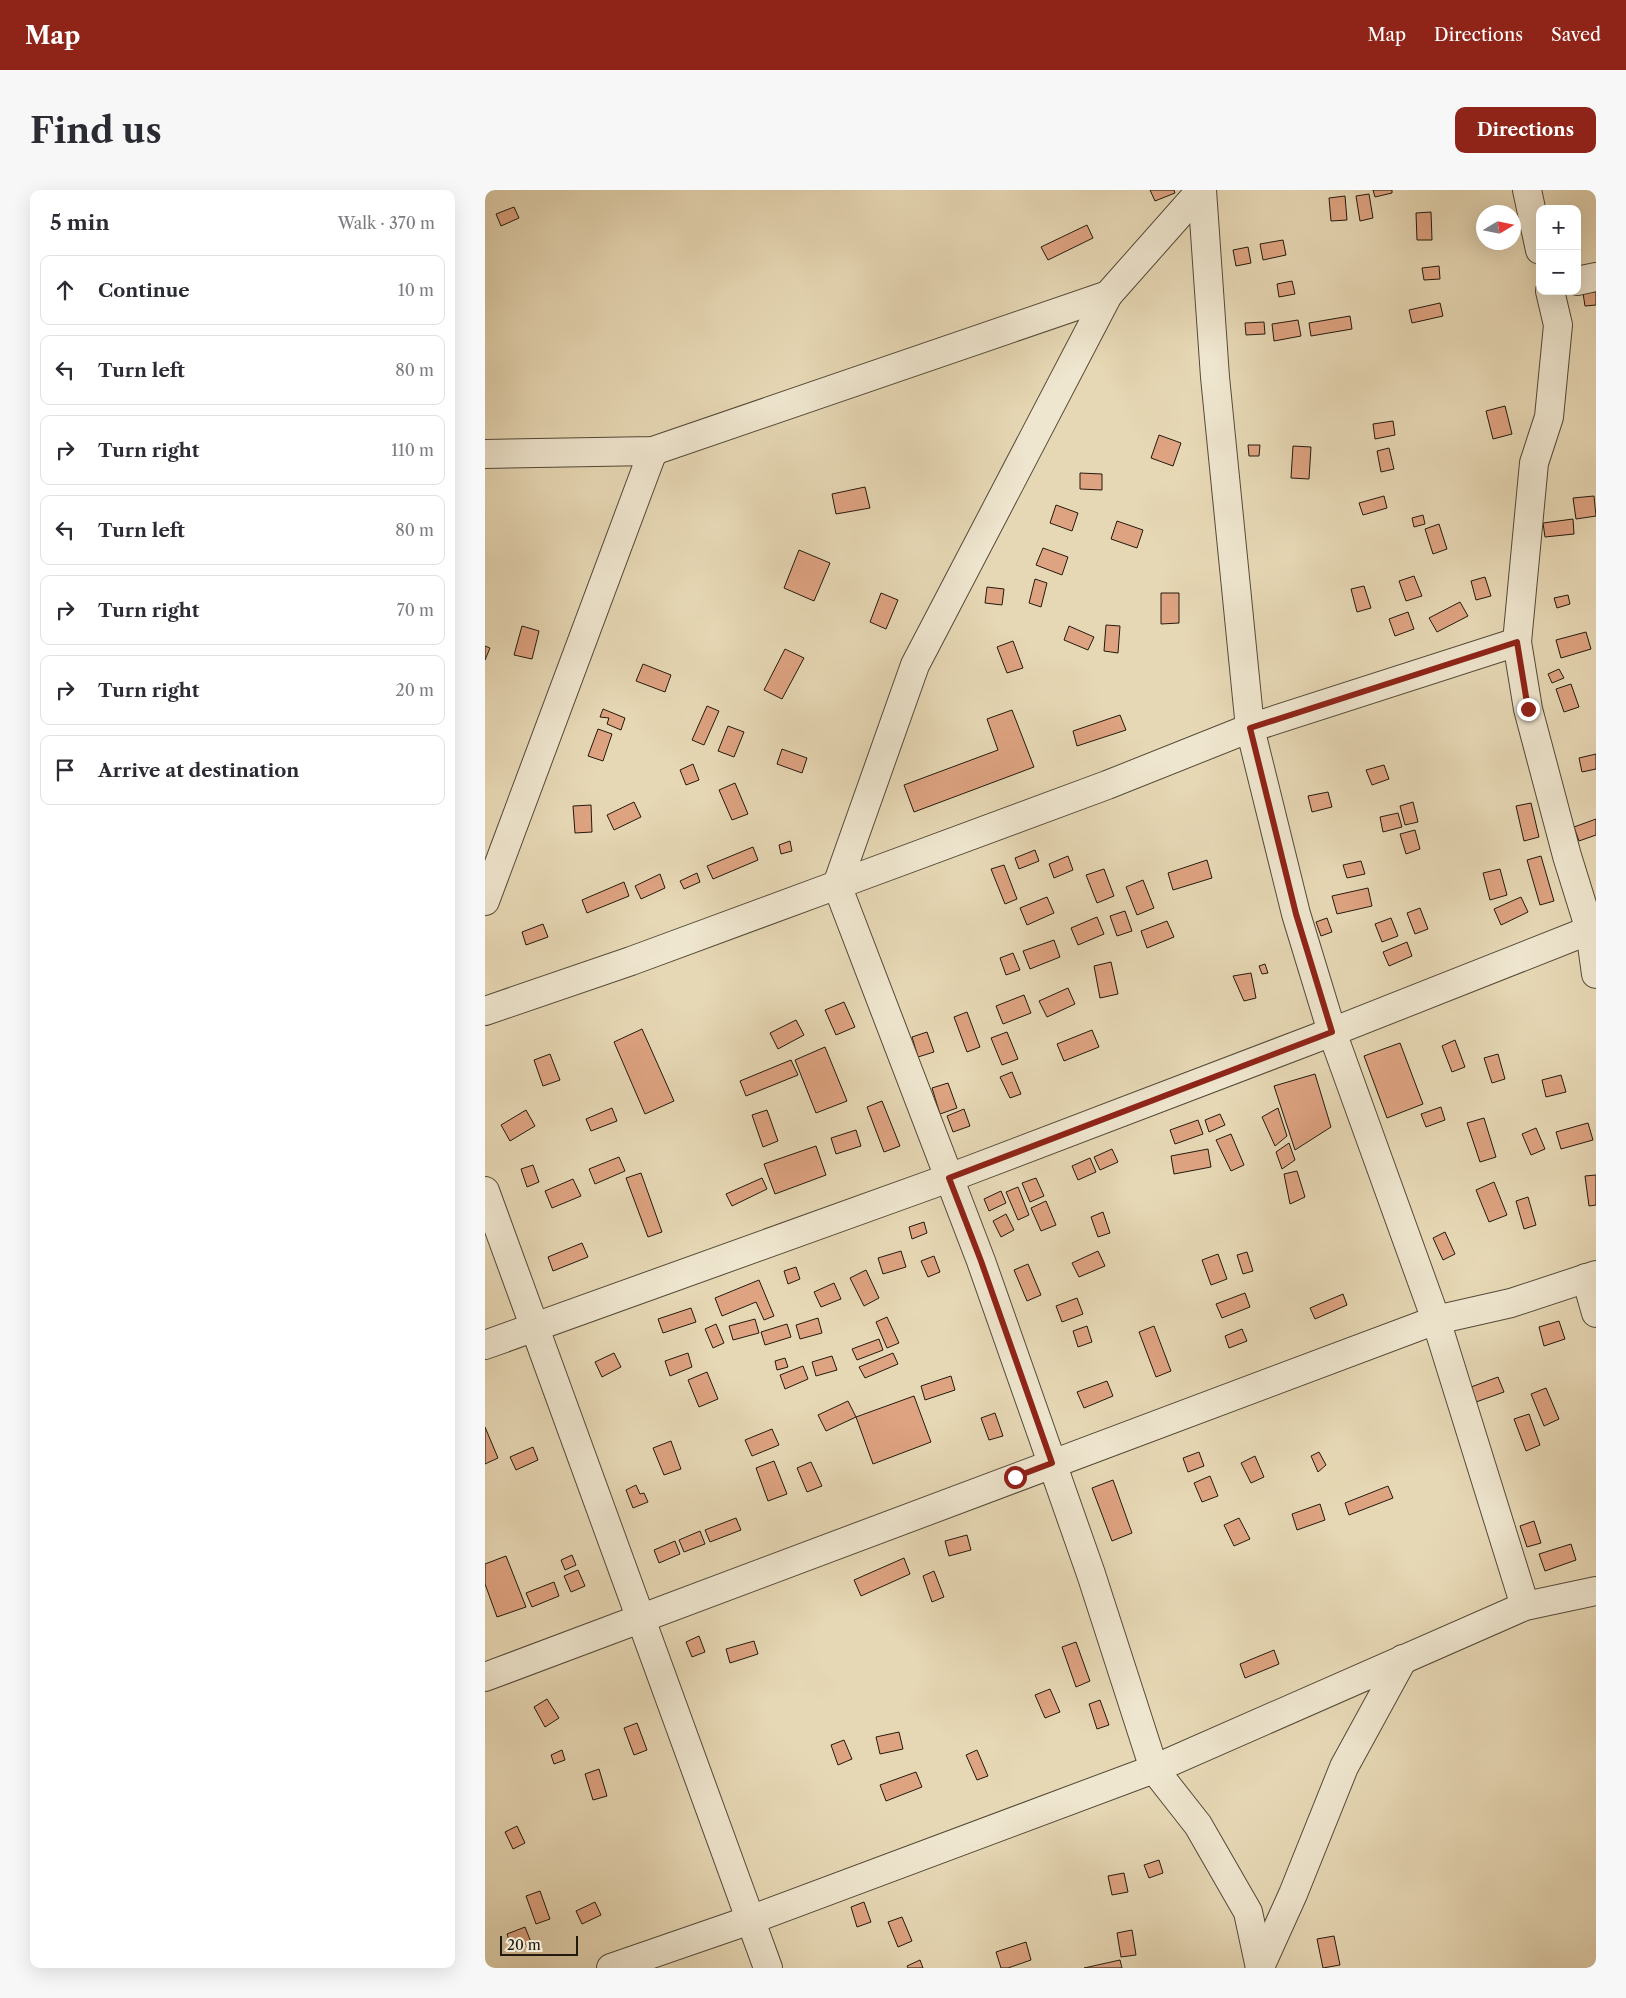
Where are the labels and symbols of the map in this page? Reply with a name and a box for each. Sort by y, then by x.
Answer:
north arrow [1476,205,1521,250]
route end [1517,698,1540,721]
route start [1004,1466,1027,1489]
scale bar [500,1933,577,1956]

